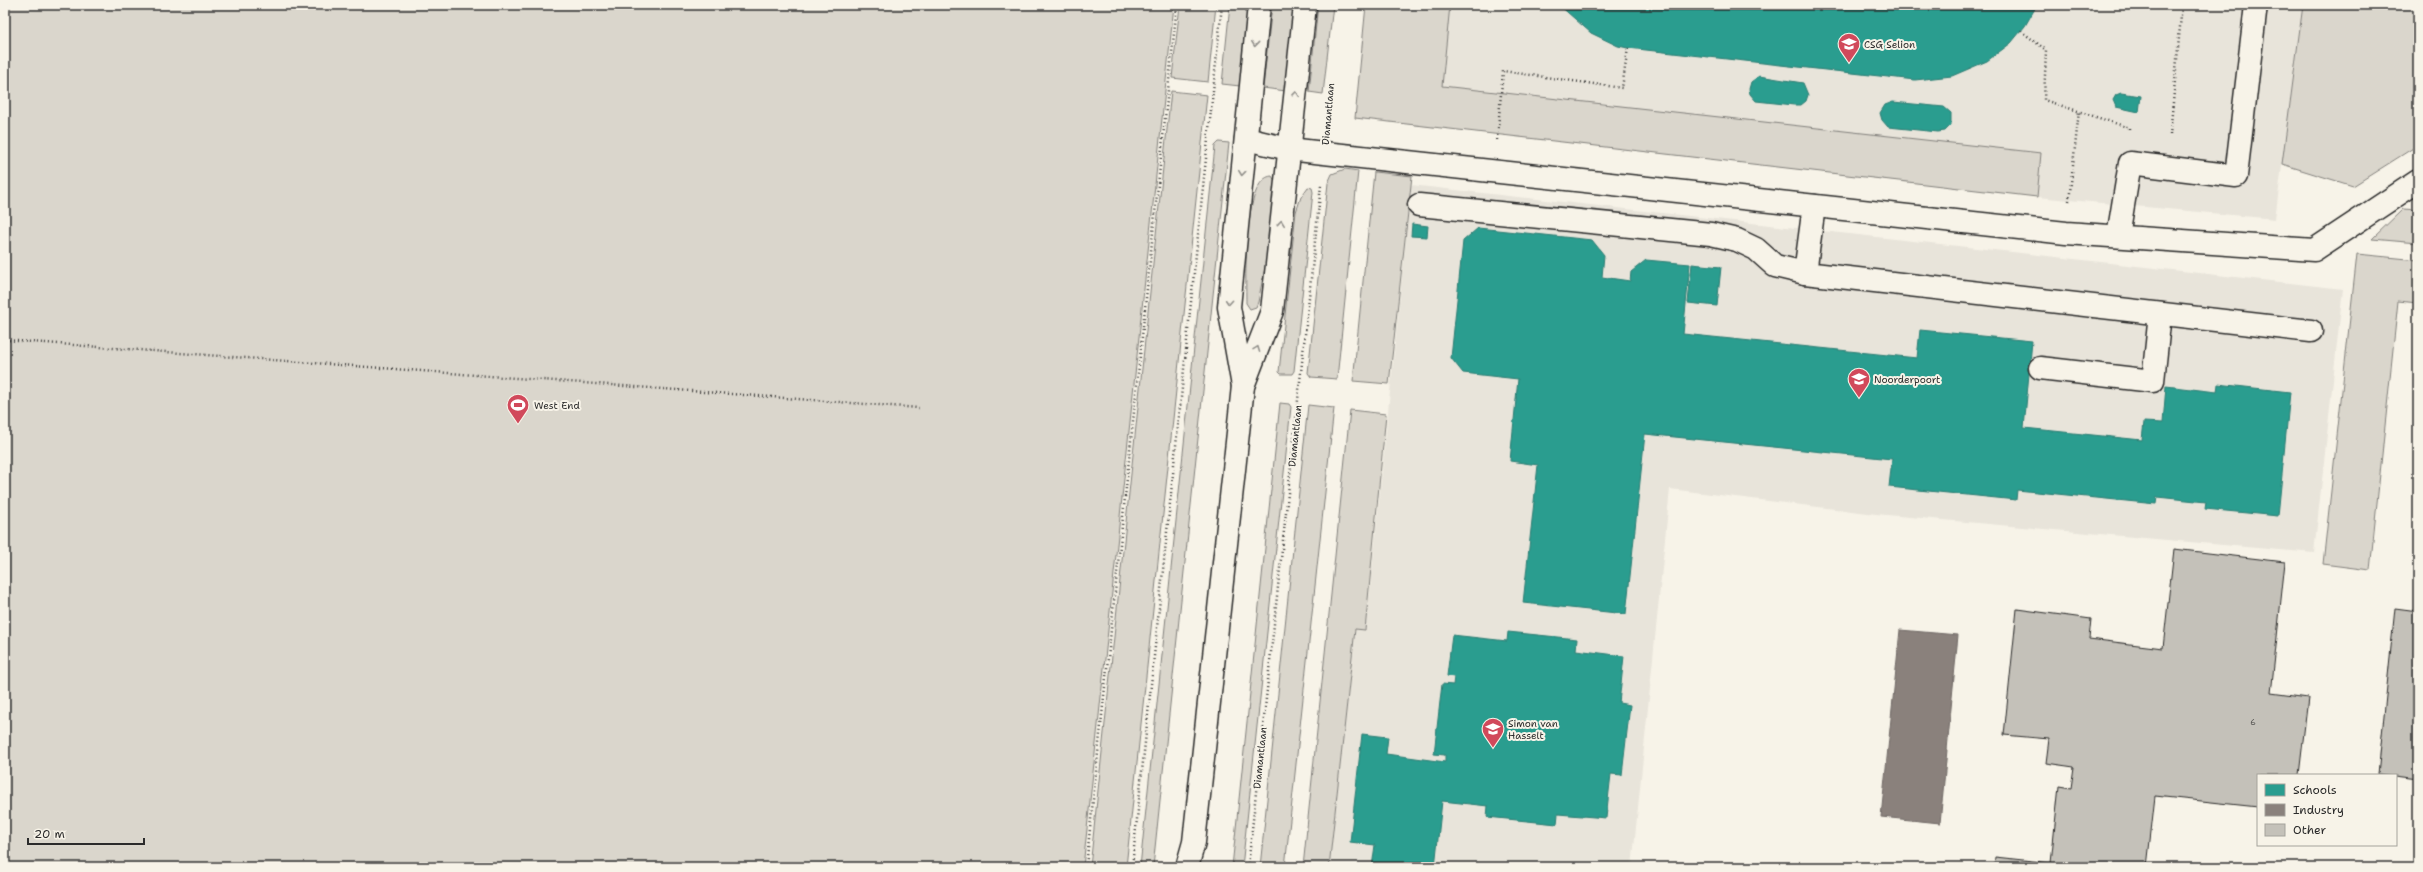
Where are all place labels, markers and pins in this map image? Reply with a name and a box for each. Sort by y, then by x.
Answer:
school or university icon: CSG Selion [1836,31,1862,64]
place label: CSG Selion [1864,38,1915,51]
school or university icon: Noorderpoort [1846,366,1872,399]
place label: Noorderpoort [1874,373,1941,386]
sports icon: West End [505,392,531,425]
place label: West End [534,399,580,412]
school or university icon: Simon van Hasselt [1480,716,1506,749]
place label: Simon van Hasselt [1508,717,1558,742]

